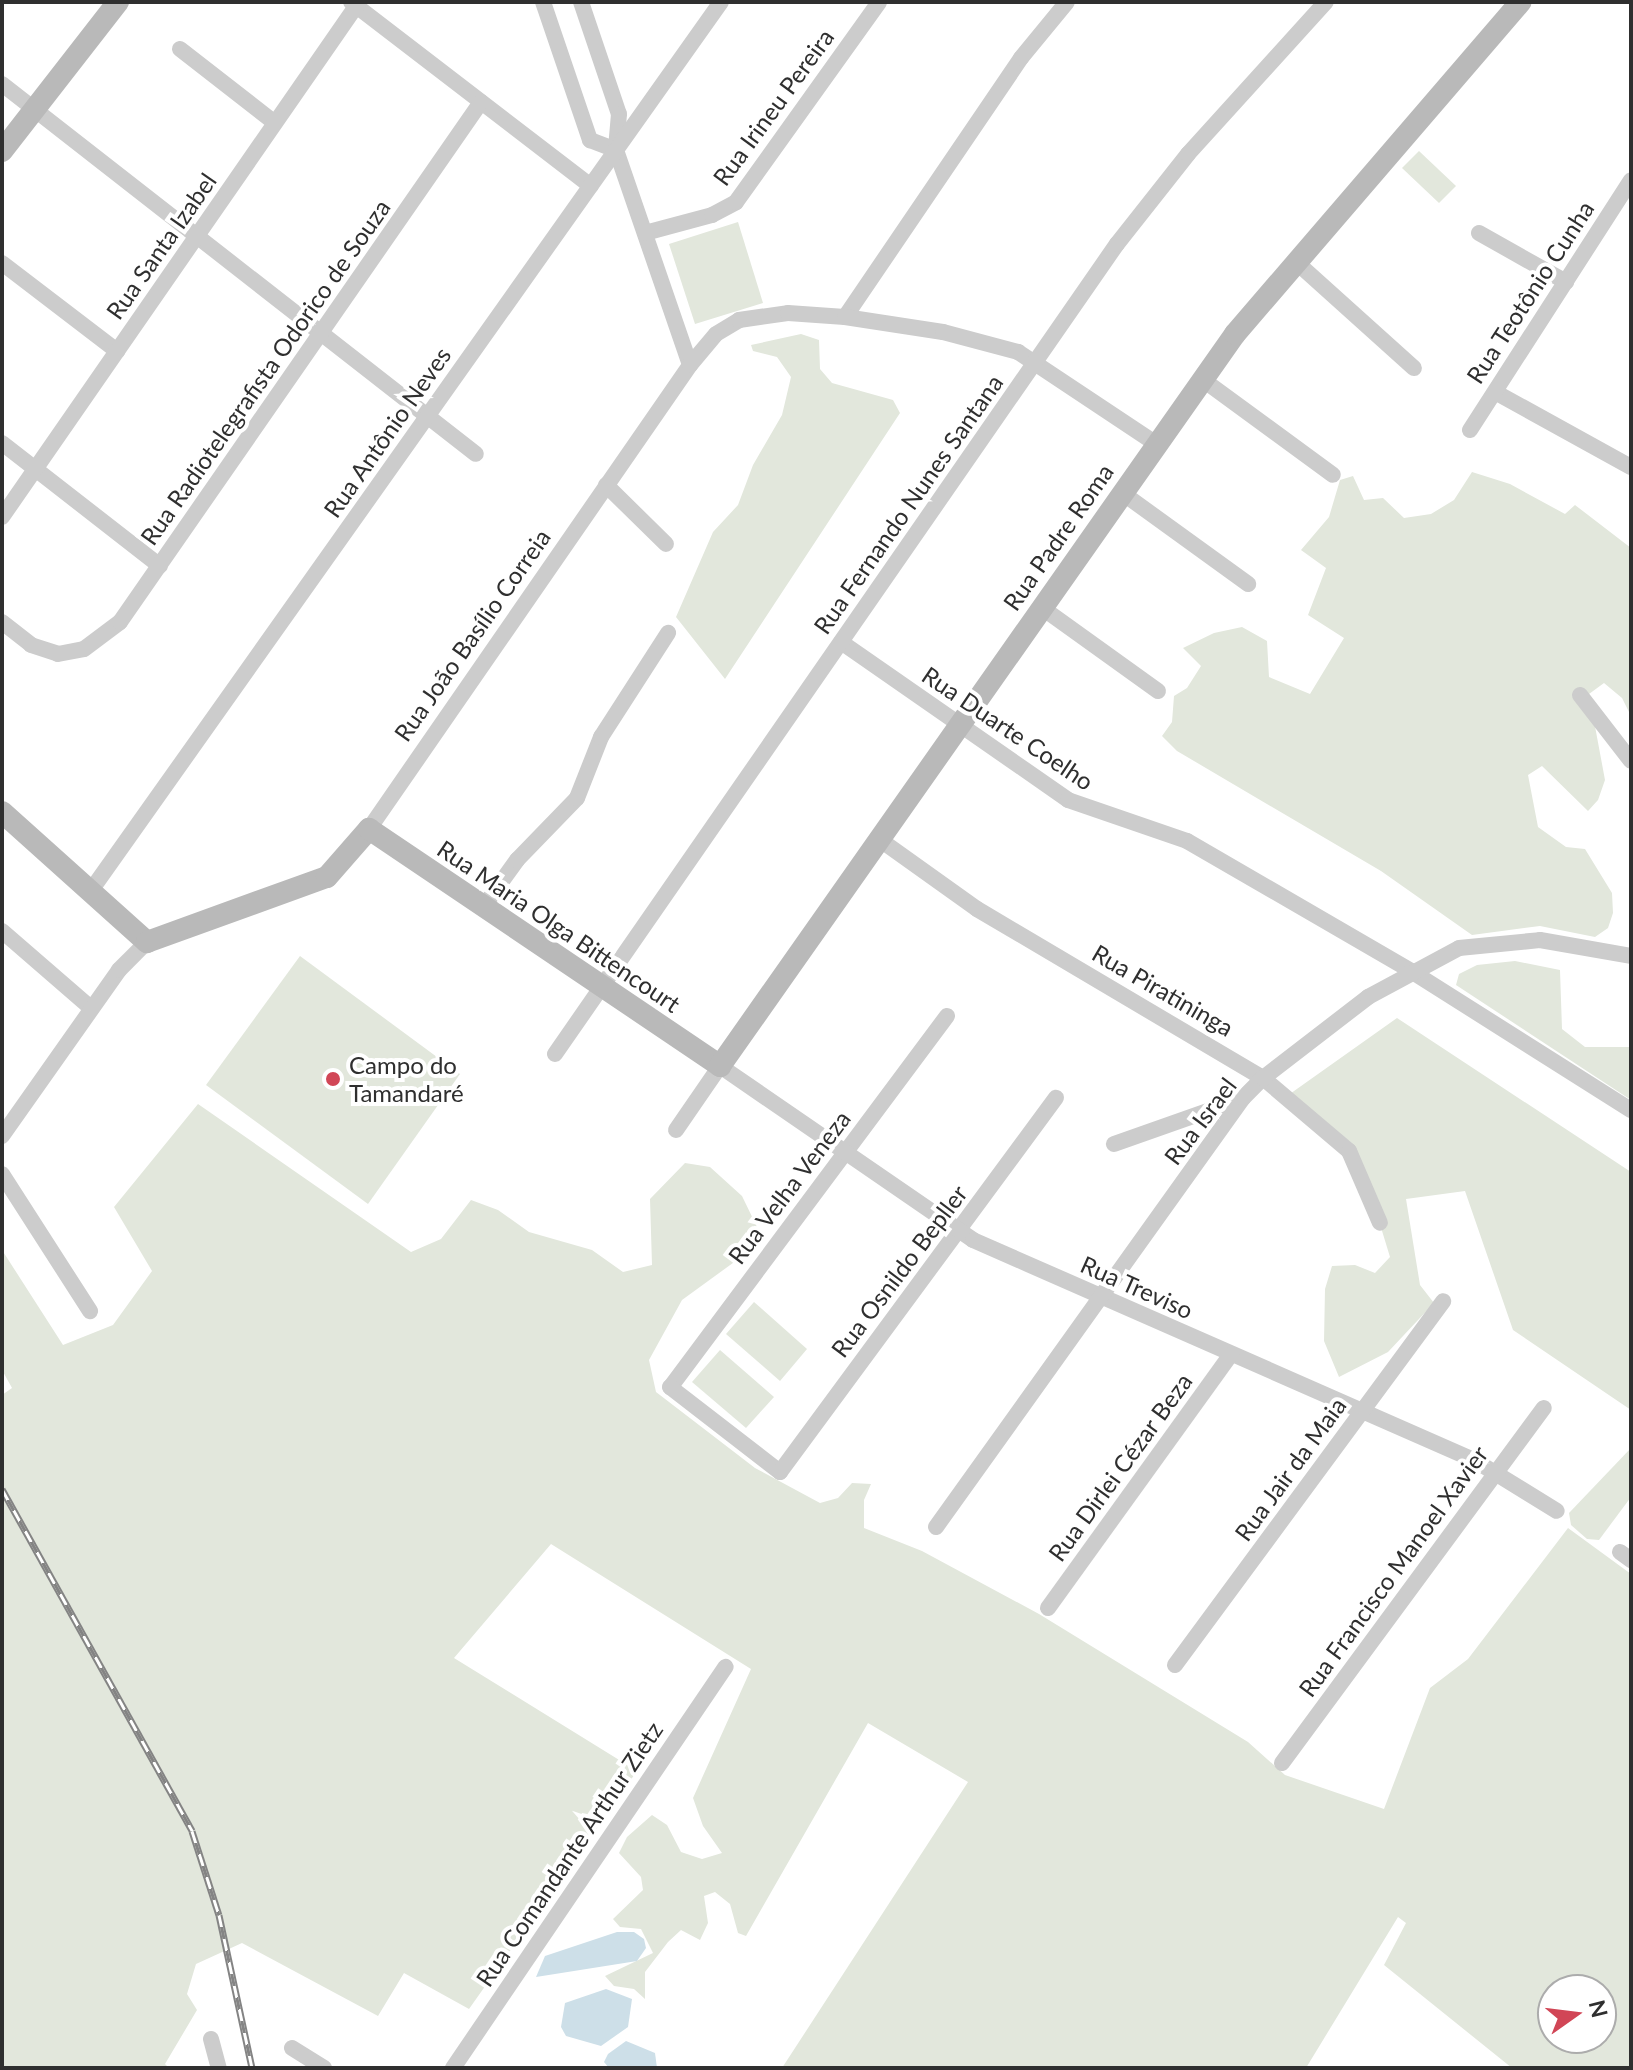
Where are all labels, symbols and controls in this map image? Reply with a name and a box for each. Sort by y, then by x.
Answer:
street label: Rua Irineu Pereira [707,23,839,191]
street label: Rua Santa Izabel [100,167,222,325]
street label: Rua Radiotelegrafista Odorico de Souza [134,194,396,550]
street label: Rua Teotônio Cunha [1460,195,1600,389]
street label: Rua Antônio Neves [317,341,457,523]
street label: Rua Fernando Nunes Santana [807,369,1009,639]
street label: Rua Padre Roma [997,458,1119,616]
street label: Rua João Basílio Correia [388,523,556,747]
street label: Rua Duarte Coelho [917,660,1099,796]
street label: Rua Maria Olga Bittencourt [432,834,686,1018]
street label: Rua Piratininga [1087,938,1239,1042]
place label: Campo do Tamandaré [349,1051,464,1107]
marker: Campo do Tamandaré [324,1070,342,1088]
street label: Rua Israel [1158,1072,1242,1170]
street label: Rua Velha Veneza [721,1104,857,1270]
street label: Rua Osnildo Bepller [825,1179,973,1363]
street label: Rua Treviso [1076,1249,1198,1325]
street label: Rua Dirlei Cézar Beza [1042,1367,1198,1567]
street label: Rua Jair da Maia [1228,1391,1352,1547]
street label: Rua Francisco Manoel Xavier [1292,1440,1494,1702]
street label: Rua Comandante Arthur Zietz [469,1716,669,1992]
north arrow [1537,1974,1617,2054]
text: N [1584,1997,1614,2020]

